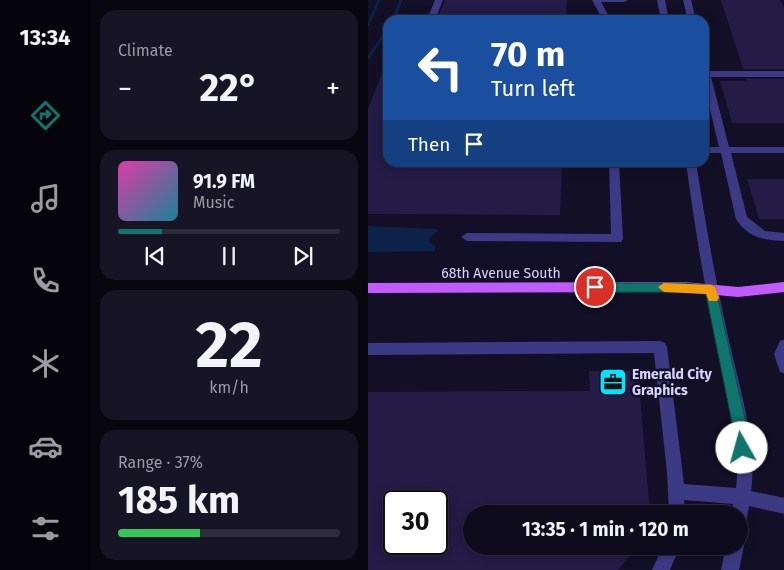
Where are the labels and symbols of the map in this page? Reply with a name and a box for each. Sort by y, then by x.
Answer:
street label: 68th Avenue South [441,265,561,282]
pin [574,266,616,308]
place label: Emerald City Graphics [632,366,713,399]
office icon: Emerald City Graphics [598,367,628,397]
position arrow [715,421,767,473]
speed limit sign: 30 [383,490,448,555]

